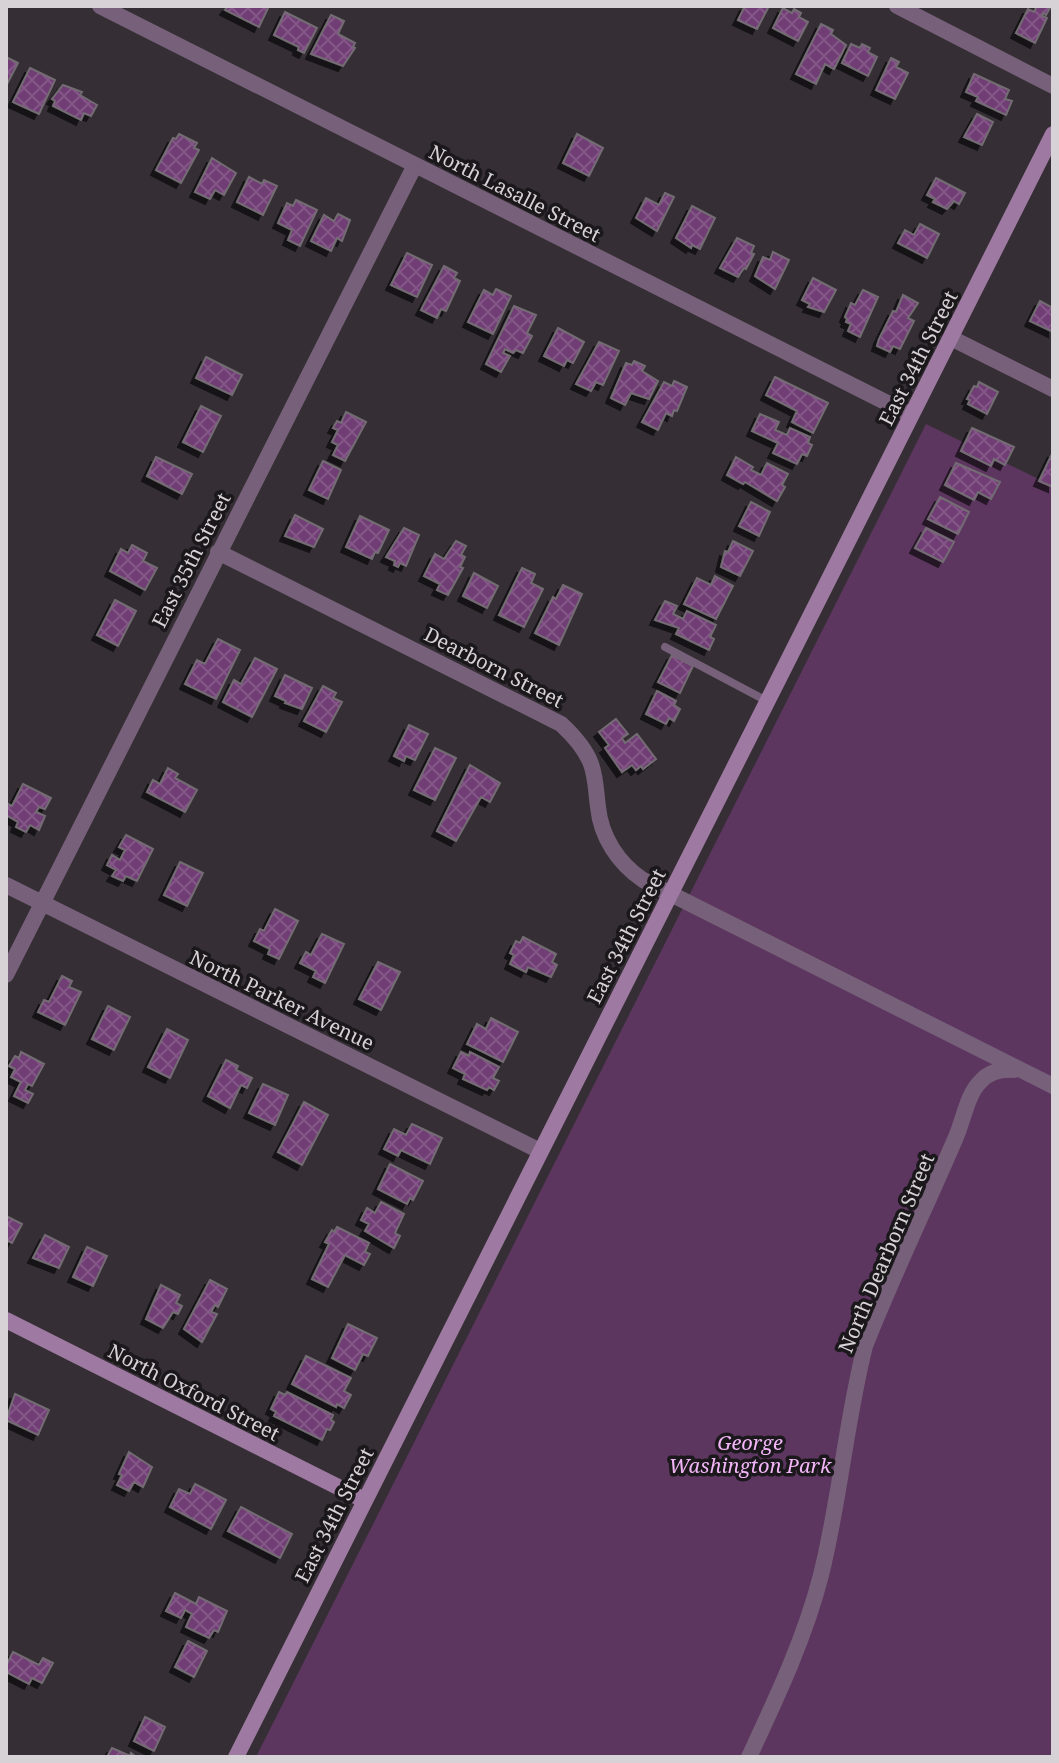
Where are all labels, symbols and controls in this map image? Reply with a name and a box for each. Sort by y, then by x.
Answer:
street label: North Lasalle Street [425,138,605,248]
street label: East 34th Street [872,286,964,430]
street label: East 35th Street [145,488,237,632]
street label: Dearborn Street [420,620,568,714]
street label: East 34th Street [580,864,672,1008]
street label: North Parker Avenue [185,944,379,1056]
street label: North Dearborn Street [832,1149,940,1357]
street label: North Oxford Street [104,1337,284,1447]
park label: George Washington Park [669,1429,832,1479]
street label: East 34th Street [288,1443,380,1587]

